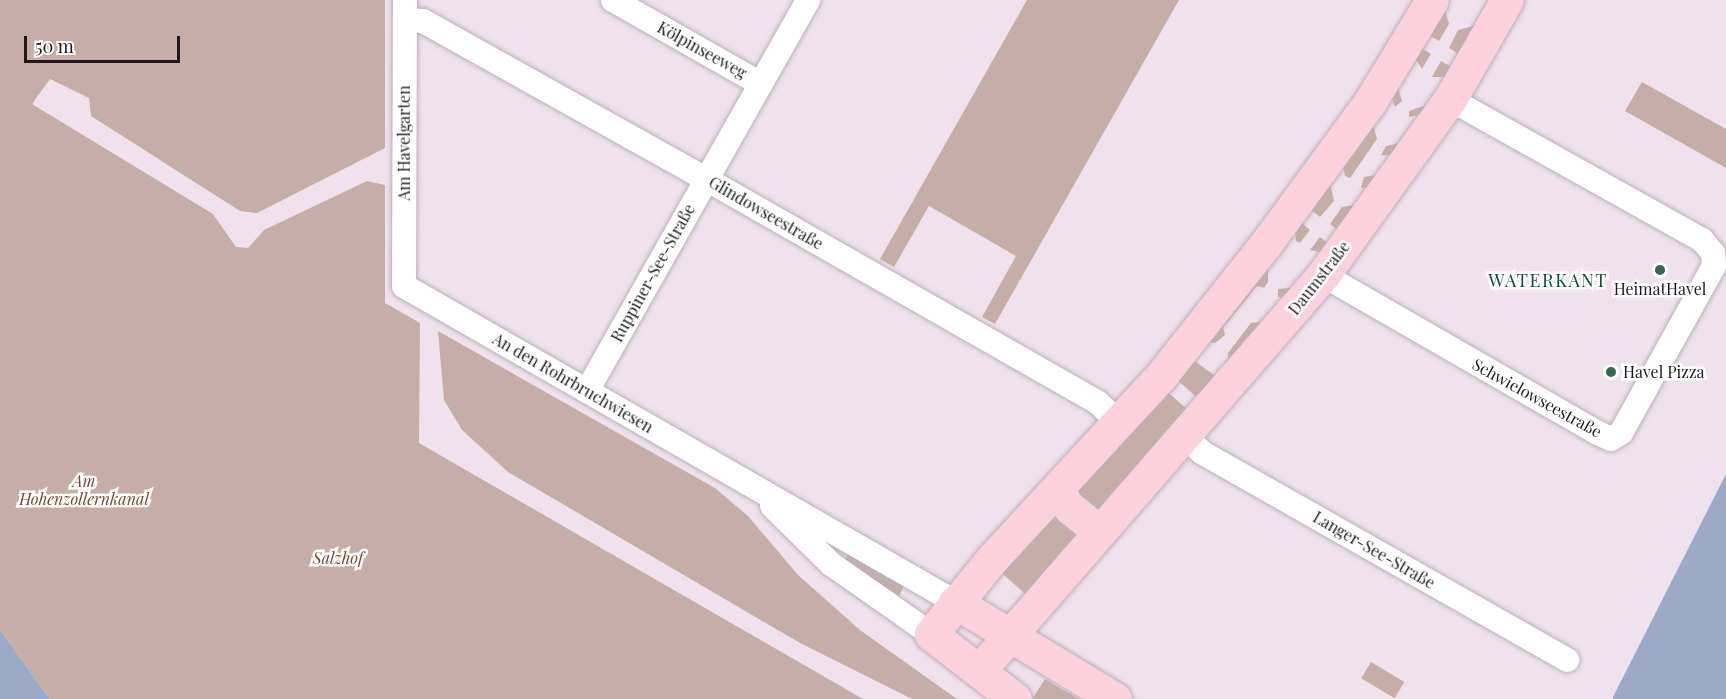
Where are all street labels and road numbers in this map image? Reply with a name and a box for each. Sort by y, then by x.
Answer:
street label: Kölpinseeweg [654,18,750,82]
street label: Am Havelgarten [394,85,414,201]
street label: Glindowseestraße [705,172,827,254]
street label: Ruppiner-See-Straße [607,201,699,345]
street label: Daumstraße [1284,237,1354,319]
street label: An den Rohrbruchwiesen [489,329,657,437]
street label: Schwielowseestraße [1469,355,1605,441]
street label: Langer-See-Straße [1310,507,1438,593]

